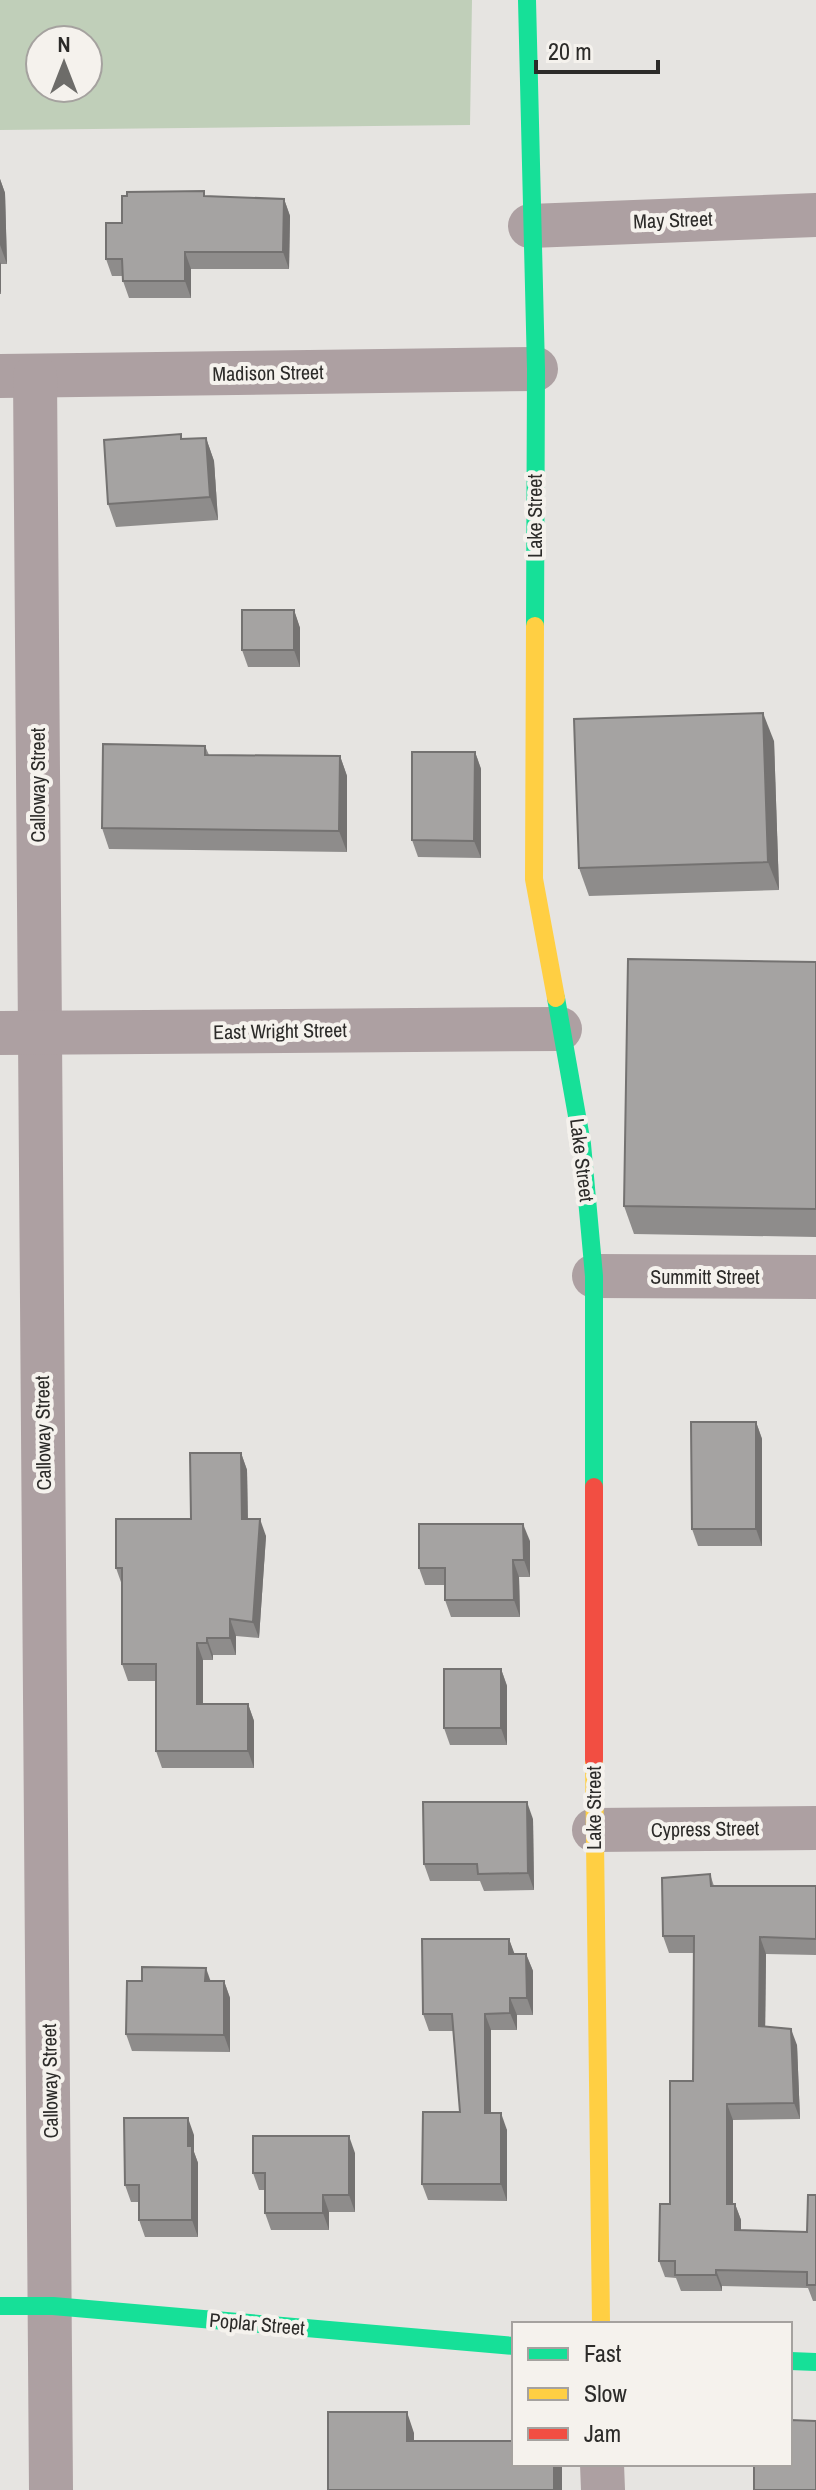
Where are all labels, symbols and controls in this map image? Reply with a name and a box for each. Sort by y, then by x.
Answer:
north arrow [24,24,104,104]
scale bar [536,24,658,74]
text: N [57,29,71,59]
text: 20 m [548,35,592,67]
street label: May Street [633,205,714,234]
street label: Madison Street [212,358,324,387]
street label: Lake Street [521,474,548,558]
street label: Calloway Street [24,727,51,842]
street label: East Wright Street [213,1016,348,1045]
street label: Lake Street [564,1117,601,1204]
street label: Summitt Street [650,1263,760,1290]
street label: Calloway Street [28,1375,57,1491]
street label: Lake Street [580,1766,607,1850]
street label: Cypress Street [651,1814,760,1843]
street label: Calloway Street [35,2023,64,2139]
street label: Poplar Street [208,2306,306,2341]
legend [512,2322,792,2466]
text: Fast [584,2337,622,2369]
text: Slow [584,2377,627,2409]
text: Jam [584,2417,621,2449]

